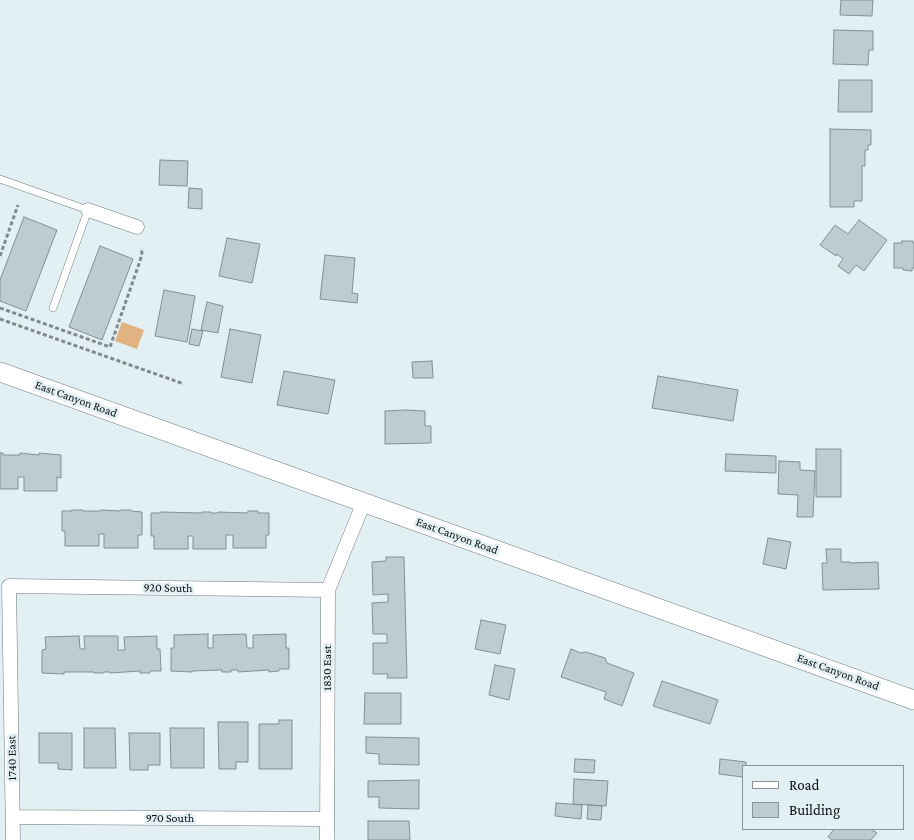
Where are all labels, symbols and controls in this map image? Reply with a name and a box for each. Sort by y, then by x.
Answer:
street label: East Canyon Road [33,377,119,421]
street label: East Canyon Road [414,514,500,558]
street label: 920 South [143,580,193,596]
street label: 1830 East [320,645,334,691]
street label: East Canyon Road [795,650,881,694]
street label: 1740 East [4,735,20,781]
legend [742,765,904,830]
text: Road [789,777,819,793]
text: Building [789,802,840,818]
street label: 970 South [146,811,194,825]

